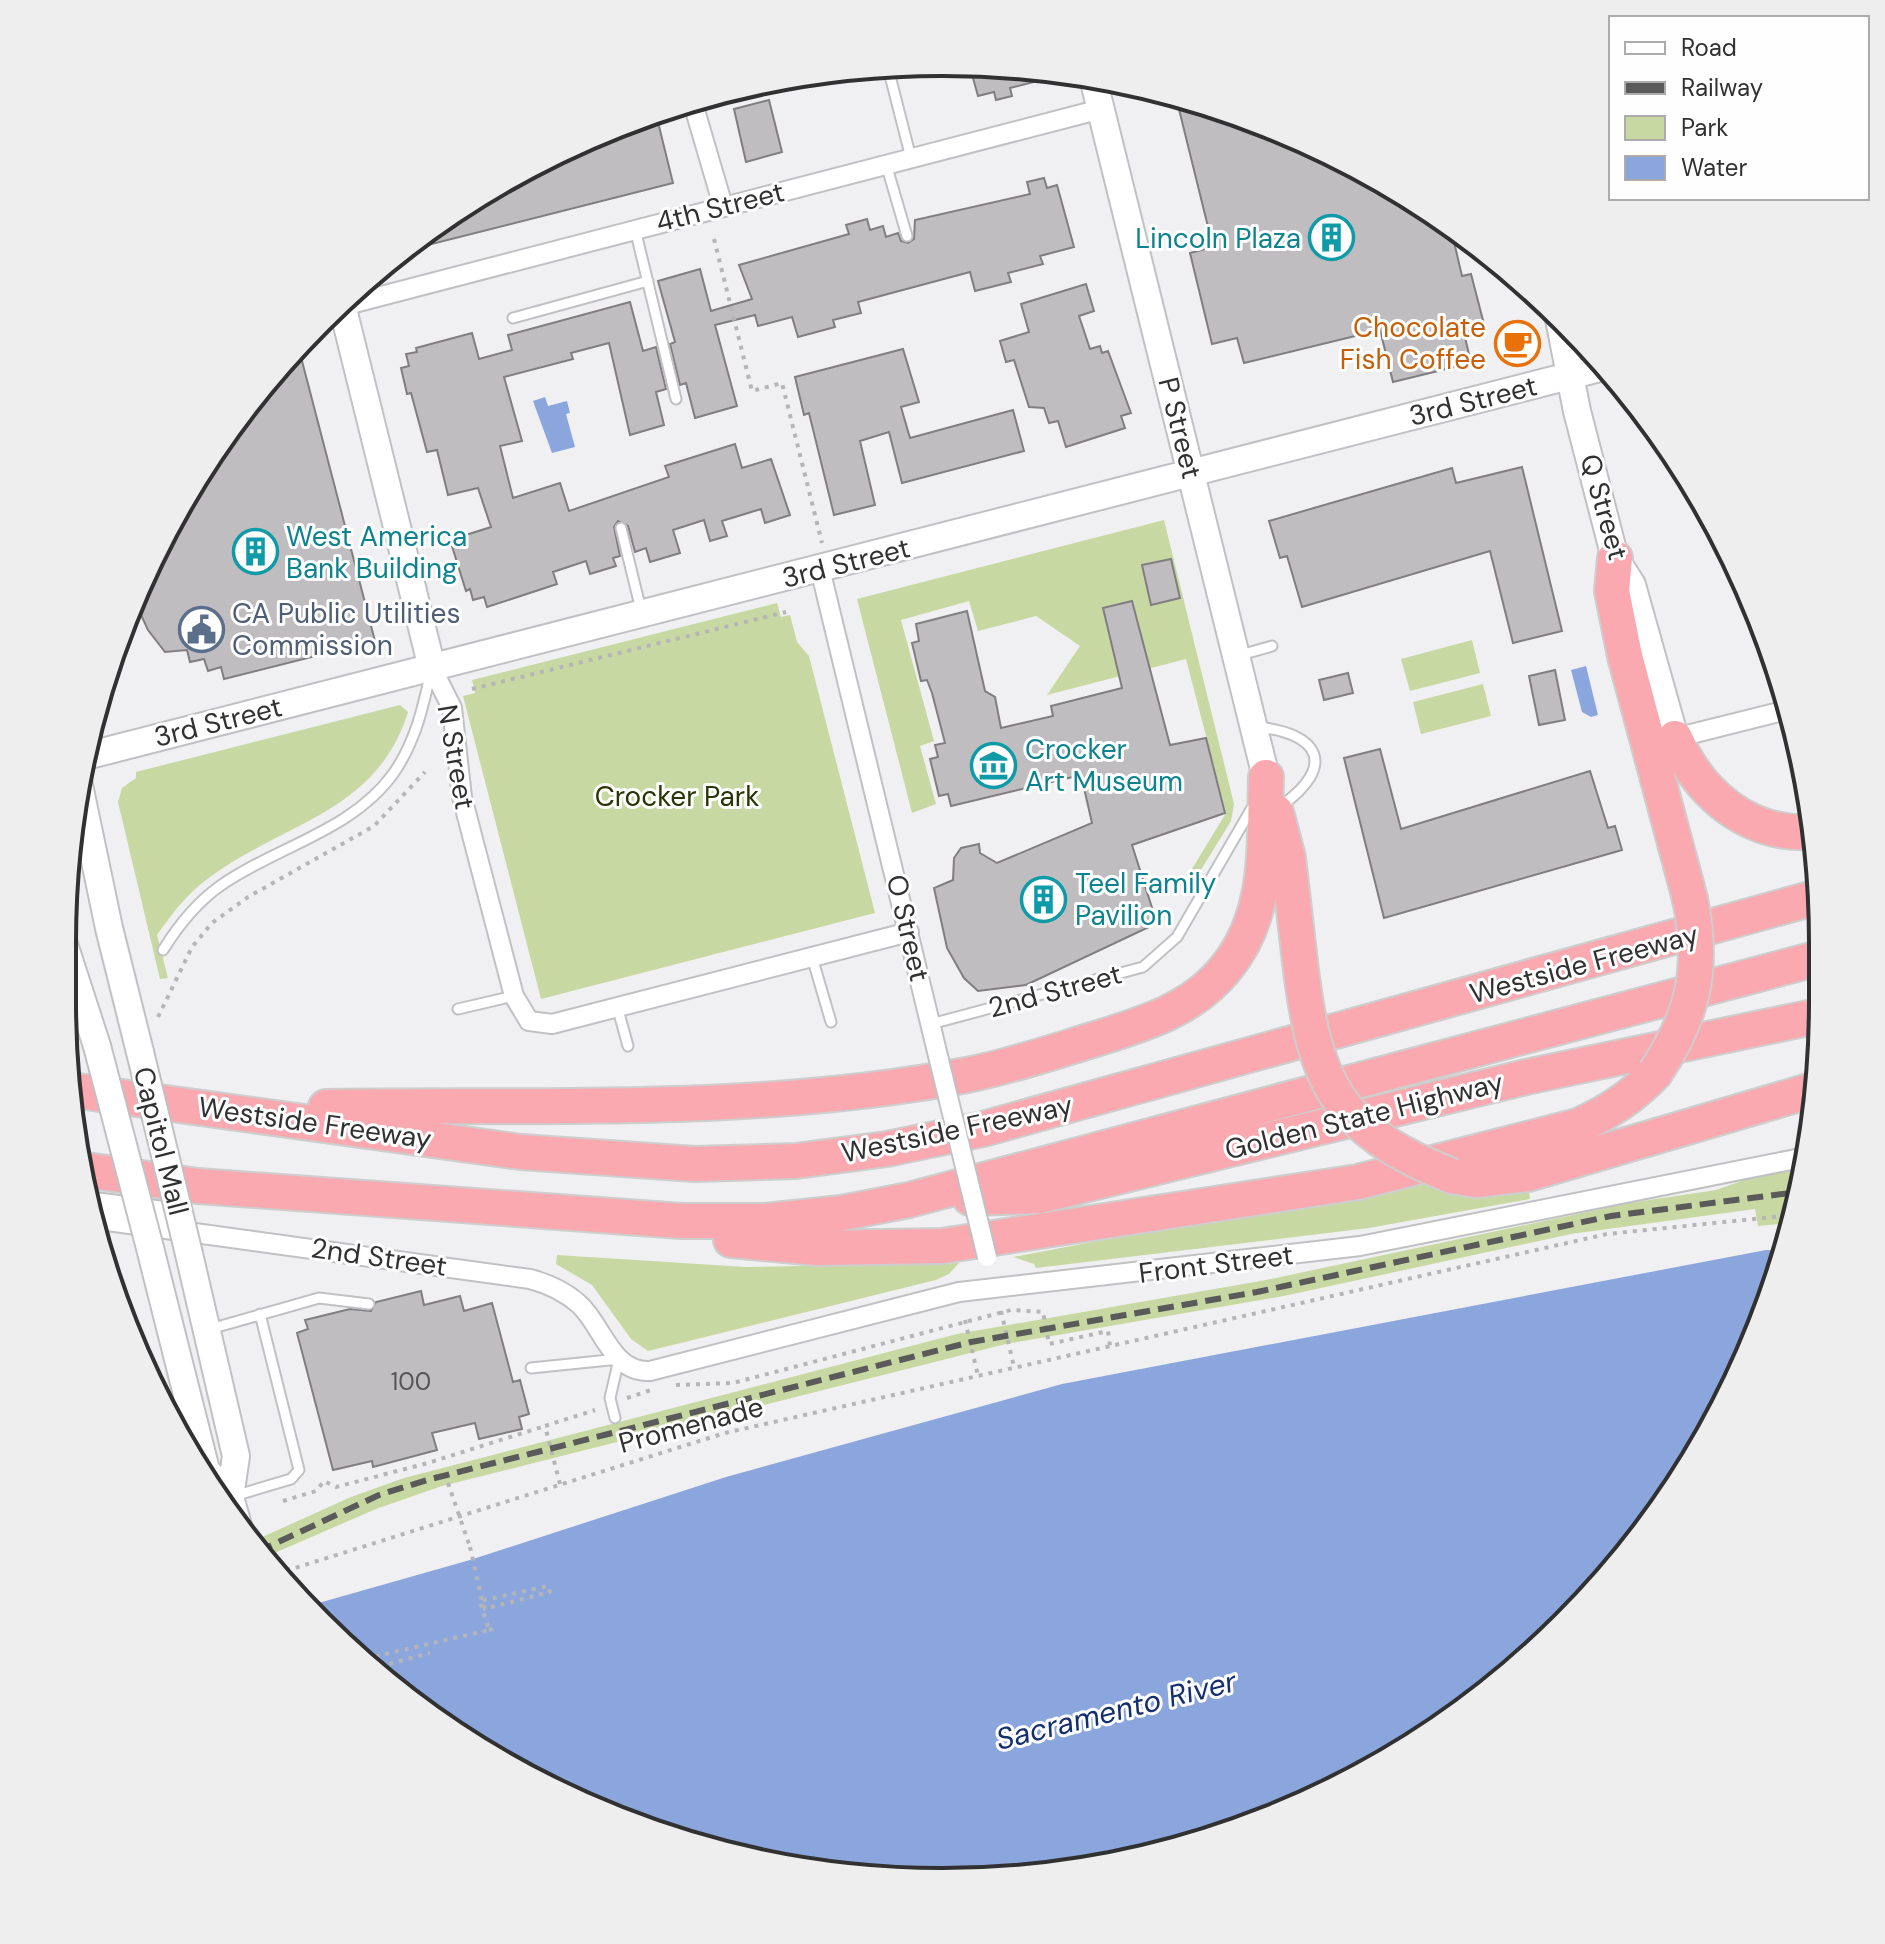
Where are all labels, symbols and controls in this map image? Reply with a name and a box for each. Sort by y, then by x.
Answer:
legend [1609,16,1869,200]
text: Road [1681,32,1737,63]
text: Railway [1681,72,1763,103]
text: Park [1681,112,1728,143]
text: Water [1681,152,1747,183]
street label: 4th Street [652,173,788,241]
building icon: Lincoln Plaza [1308,214,1356,262]
place label: Lincoln Plaza [1135,220,1301,257]
place label: Chocolate Fish Coffee [1340,309,1486,378]
cafe icon: Chocolate Fish Coffee [1493,319,1541,367]
street label: 3rd Street [1405,367,1541,435]
street label: P Street [1150,374,1210,482]
street label: Q Street [1571,450,1637,564]
place label: West America Bank Building [286,518,467,587]
building icon: West America Bank Building [231,528,279,576]
street label: 3rd Street [778,529,914,597]
place label: CA Public Utilities Commission [232,595,461,664]
public building icon: CA Public Utilities Commission [177,605,225,653]
street label: 3rd Street [150,688,286,756]
street label: N Street [429,702,483,812]
place label: Crocker Art Museum [1025,731,1183,800]
museum icon: Crocker Art Museum [970,741,1018,789]
park label: Crocker Park [595,778,759,815]
place label: Teel Family Pavilion [1075,865,1216,934]
street label: O Street [878,871,938,985]
building icon: Teel Family Pavilion [1020,875,1068,923]
street label: Westside Freeway [1466,916,1702,1012]
street label: 2nd Street [984,955,1126,1027]
street label: Capitol Mall [125,1063,197,1219]
street label: Golden State Highway [1221,1063,1507,1169]
street label: Westside Freeway [838,1086,1076,1172]
street label: Westside Freeway [196,1088,434,1158]
street label: 2nd Street [309,1229,449,1285]
street label: Front Street [1137,1236,1295,1292]
house number: 100 [391,1366,431,1397]
street label: Promenade [615,1388,767,1462]
water label: Sacramento River [992,1661,1241,1759]

